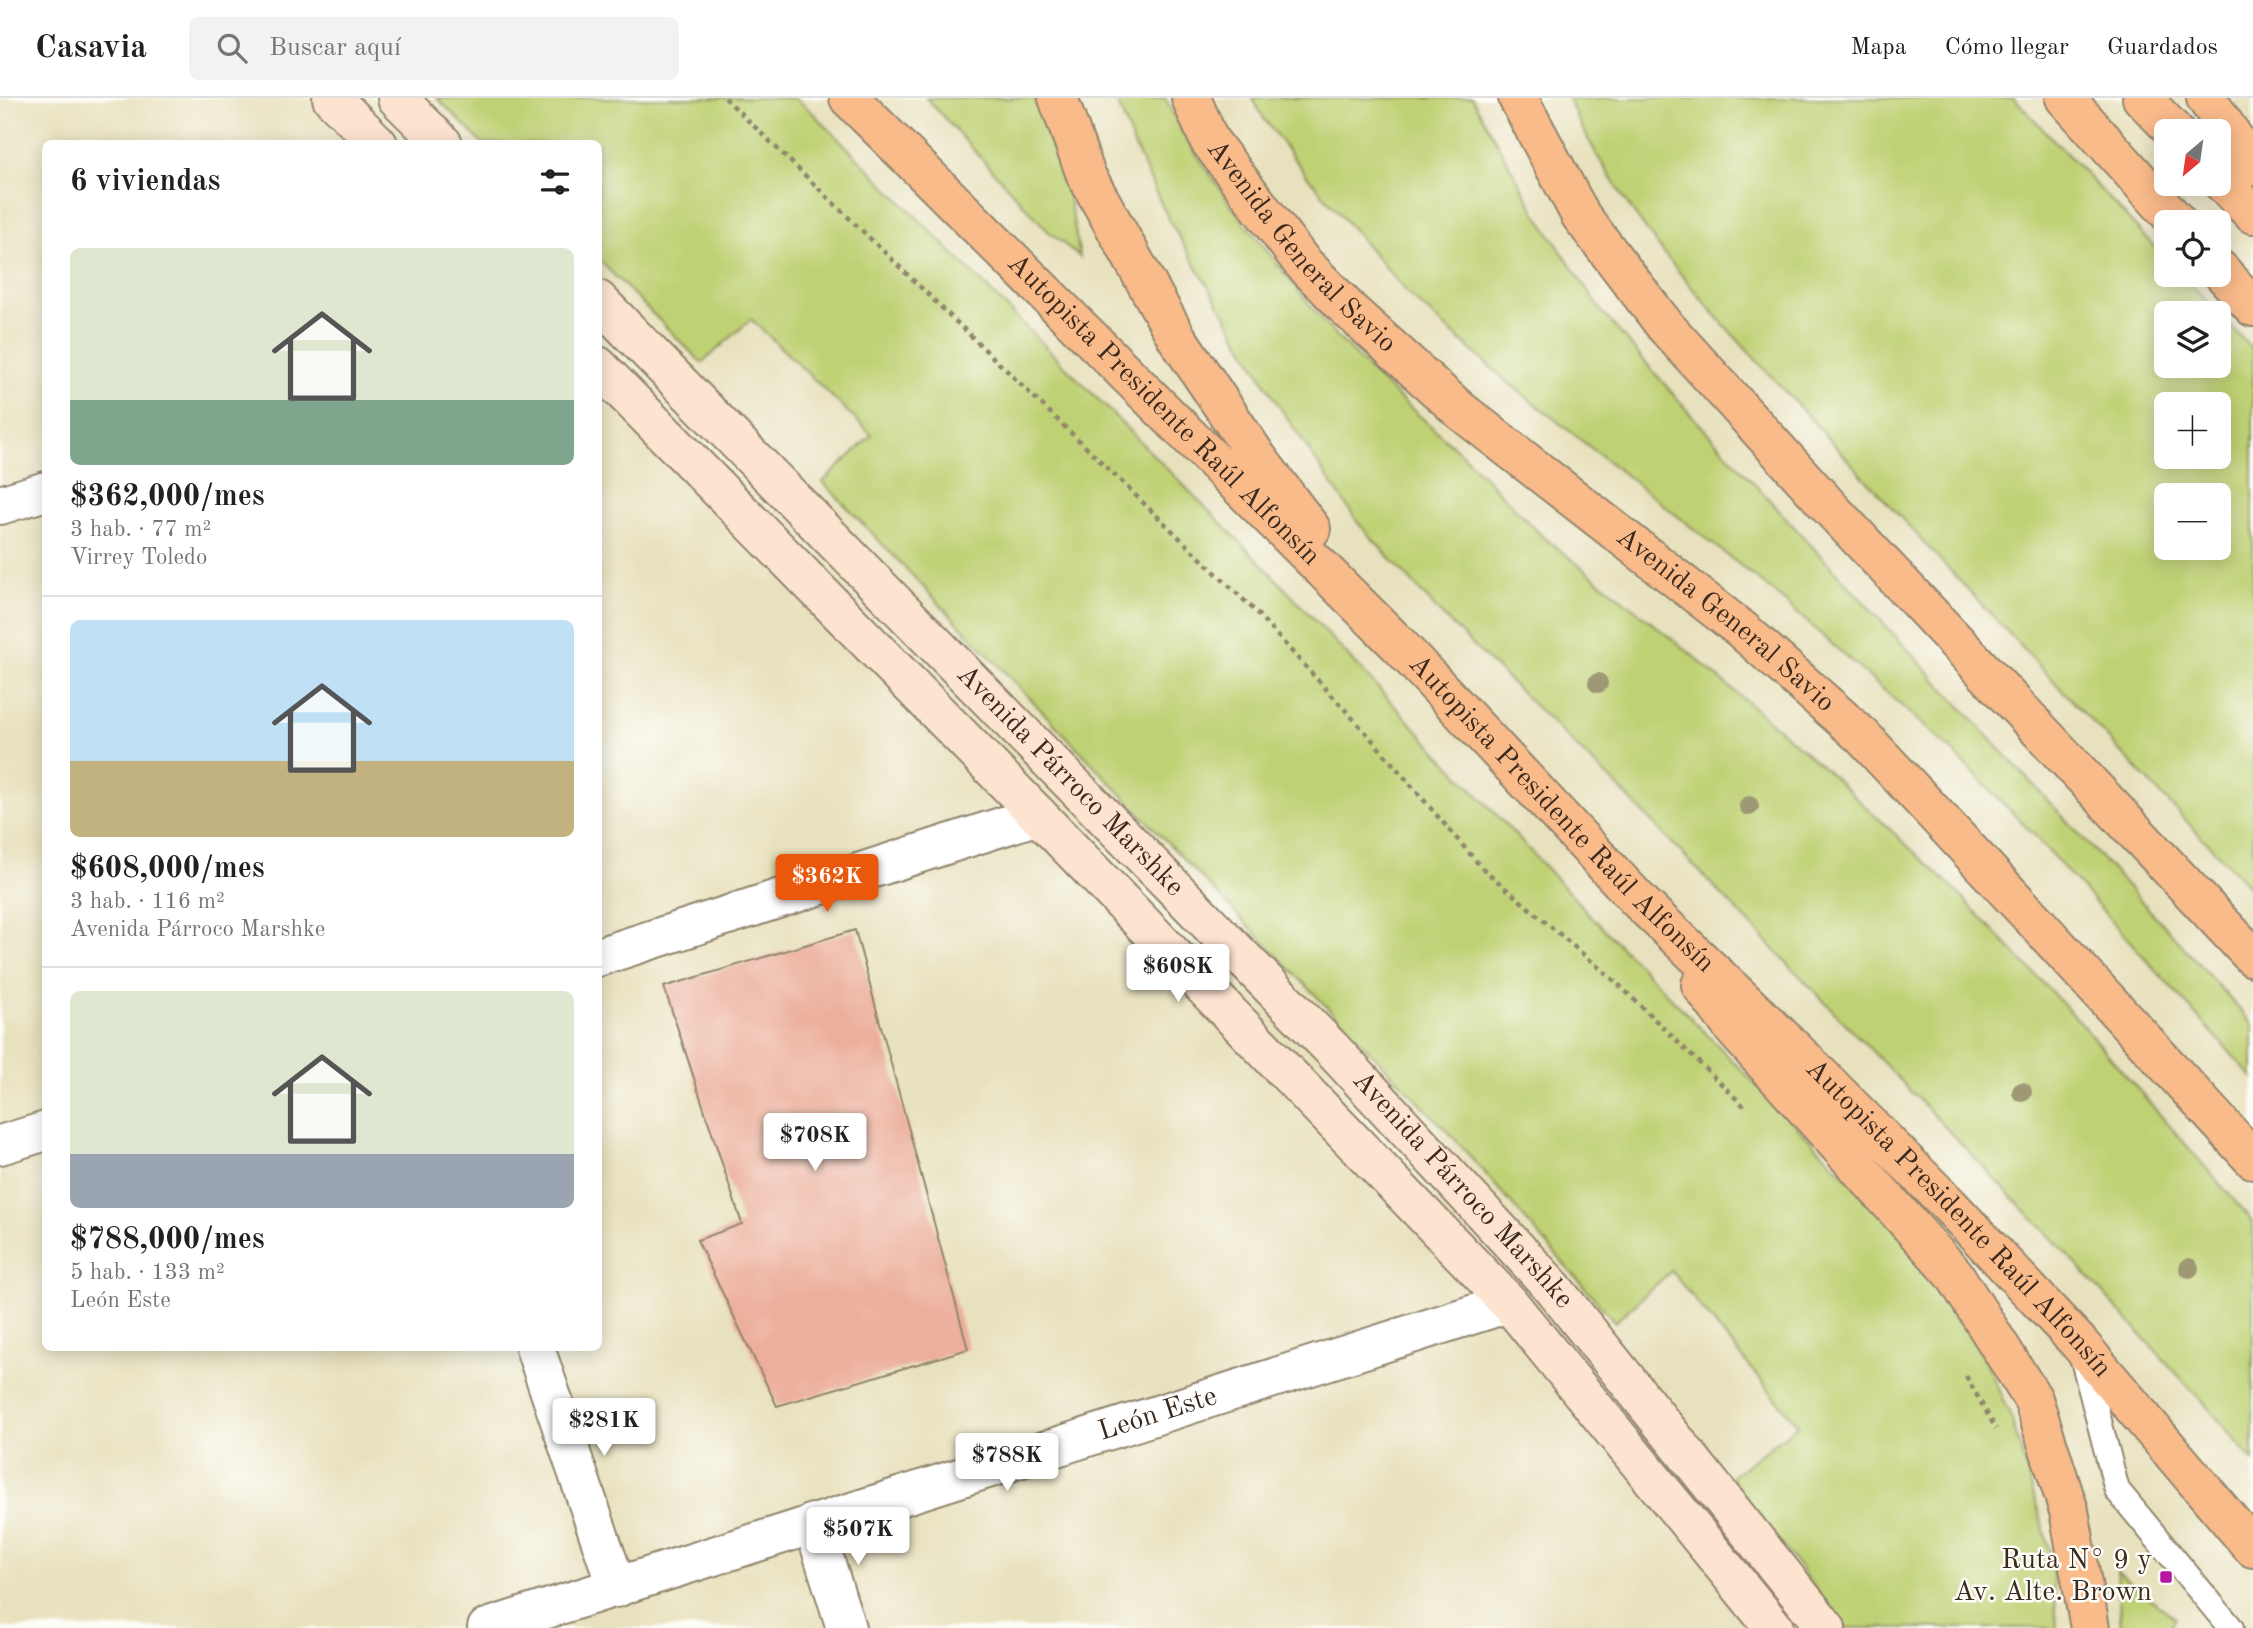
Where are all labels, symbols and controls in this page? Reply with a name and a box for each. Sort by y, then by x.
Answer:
search box [189,17,679,80]
icon: search [213,29,251,67]
text: Casavia [35,32,147,65]
text: Buscar aquí [269,35,401,61]
text: Mapa [1850,36,1907,60]
text: Cómo llegar [1945,36,2069,60]
text: Guardados [2107,36,2218,60]
north arrow [2154,119,2231,196]
map controls [2154,119,2231,560]
street label: Avenida General Savio [1201,135,1401,359]
icon: filters [536,163,574,201]
text: 6 viviendas [70,167,220,197]
button: locate [2154,210,2231,287]
street label: Autopista Presidente Raúl Alfonsín [1001,249,1325,571]
icon: home [259,293,385,419]
button: layers [2154,301,2231,378]
button: + [2154,392,2231,469]
text: $362,000/mes [70,482,265,512]
button: − [2154,483,2231,560]
text: 3 hab. · 77 m² [70,518,211,541]
street label: Avenida General Savio [1610,523,1839,718]
text: Virrey Toledo [70,546,208,569]
street label: Autopista Presidente Raúl Alfonsín [1403,650,1719,979]
street label: Avenida Párroco Marshke [951,660,1189,902]
icon: home [259,665,385,791]
text: $608,000/mes [70,854,265,884]
pin: $362K [778,854,876,914]
text: $362K [791,865,863,888]
text: 3 hab. · 116 m² [70,890,225,913]
text: Avenida Párroco Marshke [70,918,325,941]
pin: $608K [1129,944,1227,1004]
text: $608K [1142,955,1214,978]
icon: home [259,1036,385,1162]
street label: Autopista Presidente Raúl Alfonsín [1799,1055,2116,1383]
street label: Avenida Párroco Marshke [1347,1067,1578,1314]
pin: $708K [766,1114,864,1173]
text: $708K [779,1124,851,1147]
text: $788,000/mes [70,1225,265,1255]
text: 5 hab. · 133 m² [70,1261,225,1284]
text: León Este [70,1289,171,1312]
street label: León Este [1095,1383,1221,1447]
pin: $281K [555,1398,653,1458]
text: $281K [568,1409,640,1432]
pin: $788K [958,1434,1056,1493]
text: $788K [971,1444,1043,1467]
pin: $507K [809,1508,907,1567]
text: $507K [822,1518,894,1541]
place label: Ruta N° 9 y Av. Alte. Brown [1953,1547,2152,1607]
marker: Ruta N° 9 y Av. Alte. Brown [2158,1569,2174,1585]

